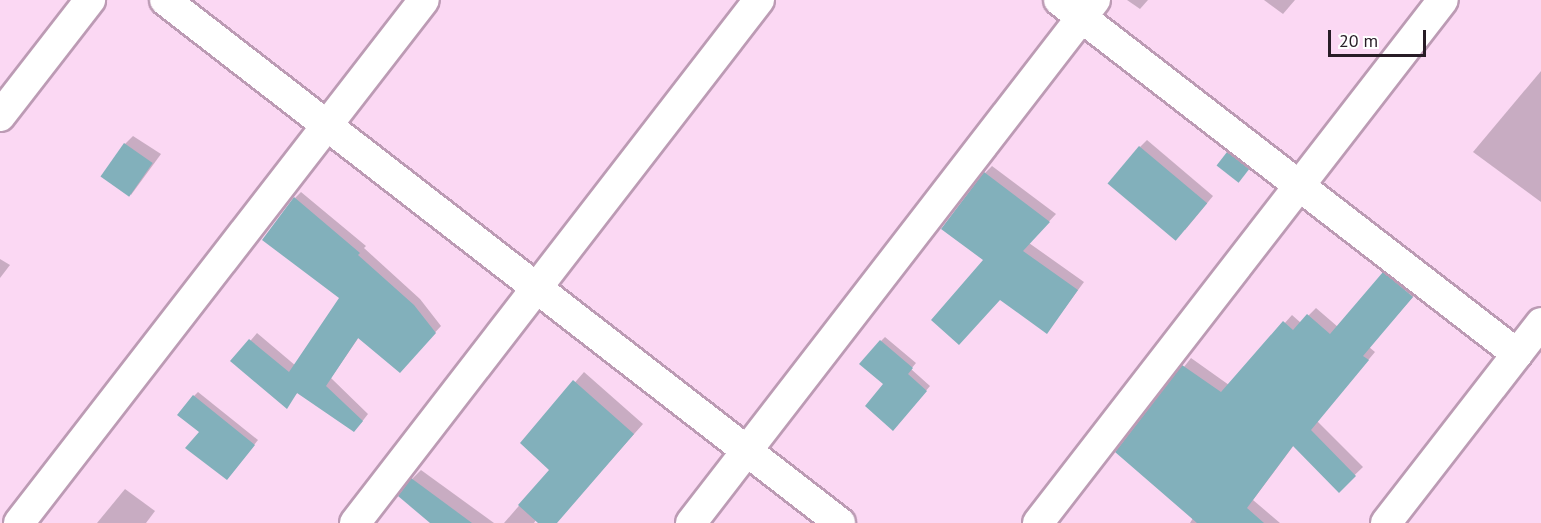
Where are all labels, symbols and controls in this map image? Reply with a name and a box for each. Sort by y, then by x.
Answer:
scale bar [1331,18,1428,56]
text: 20 m [1339,29,1378,52]

